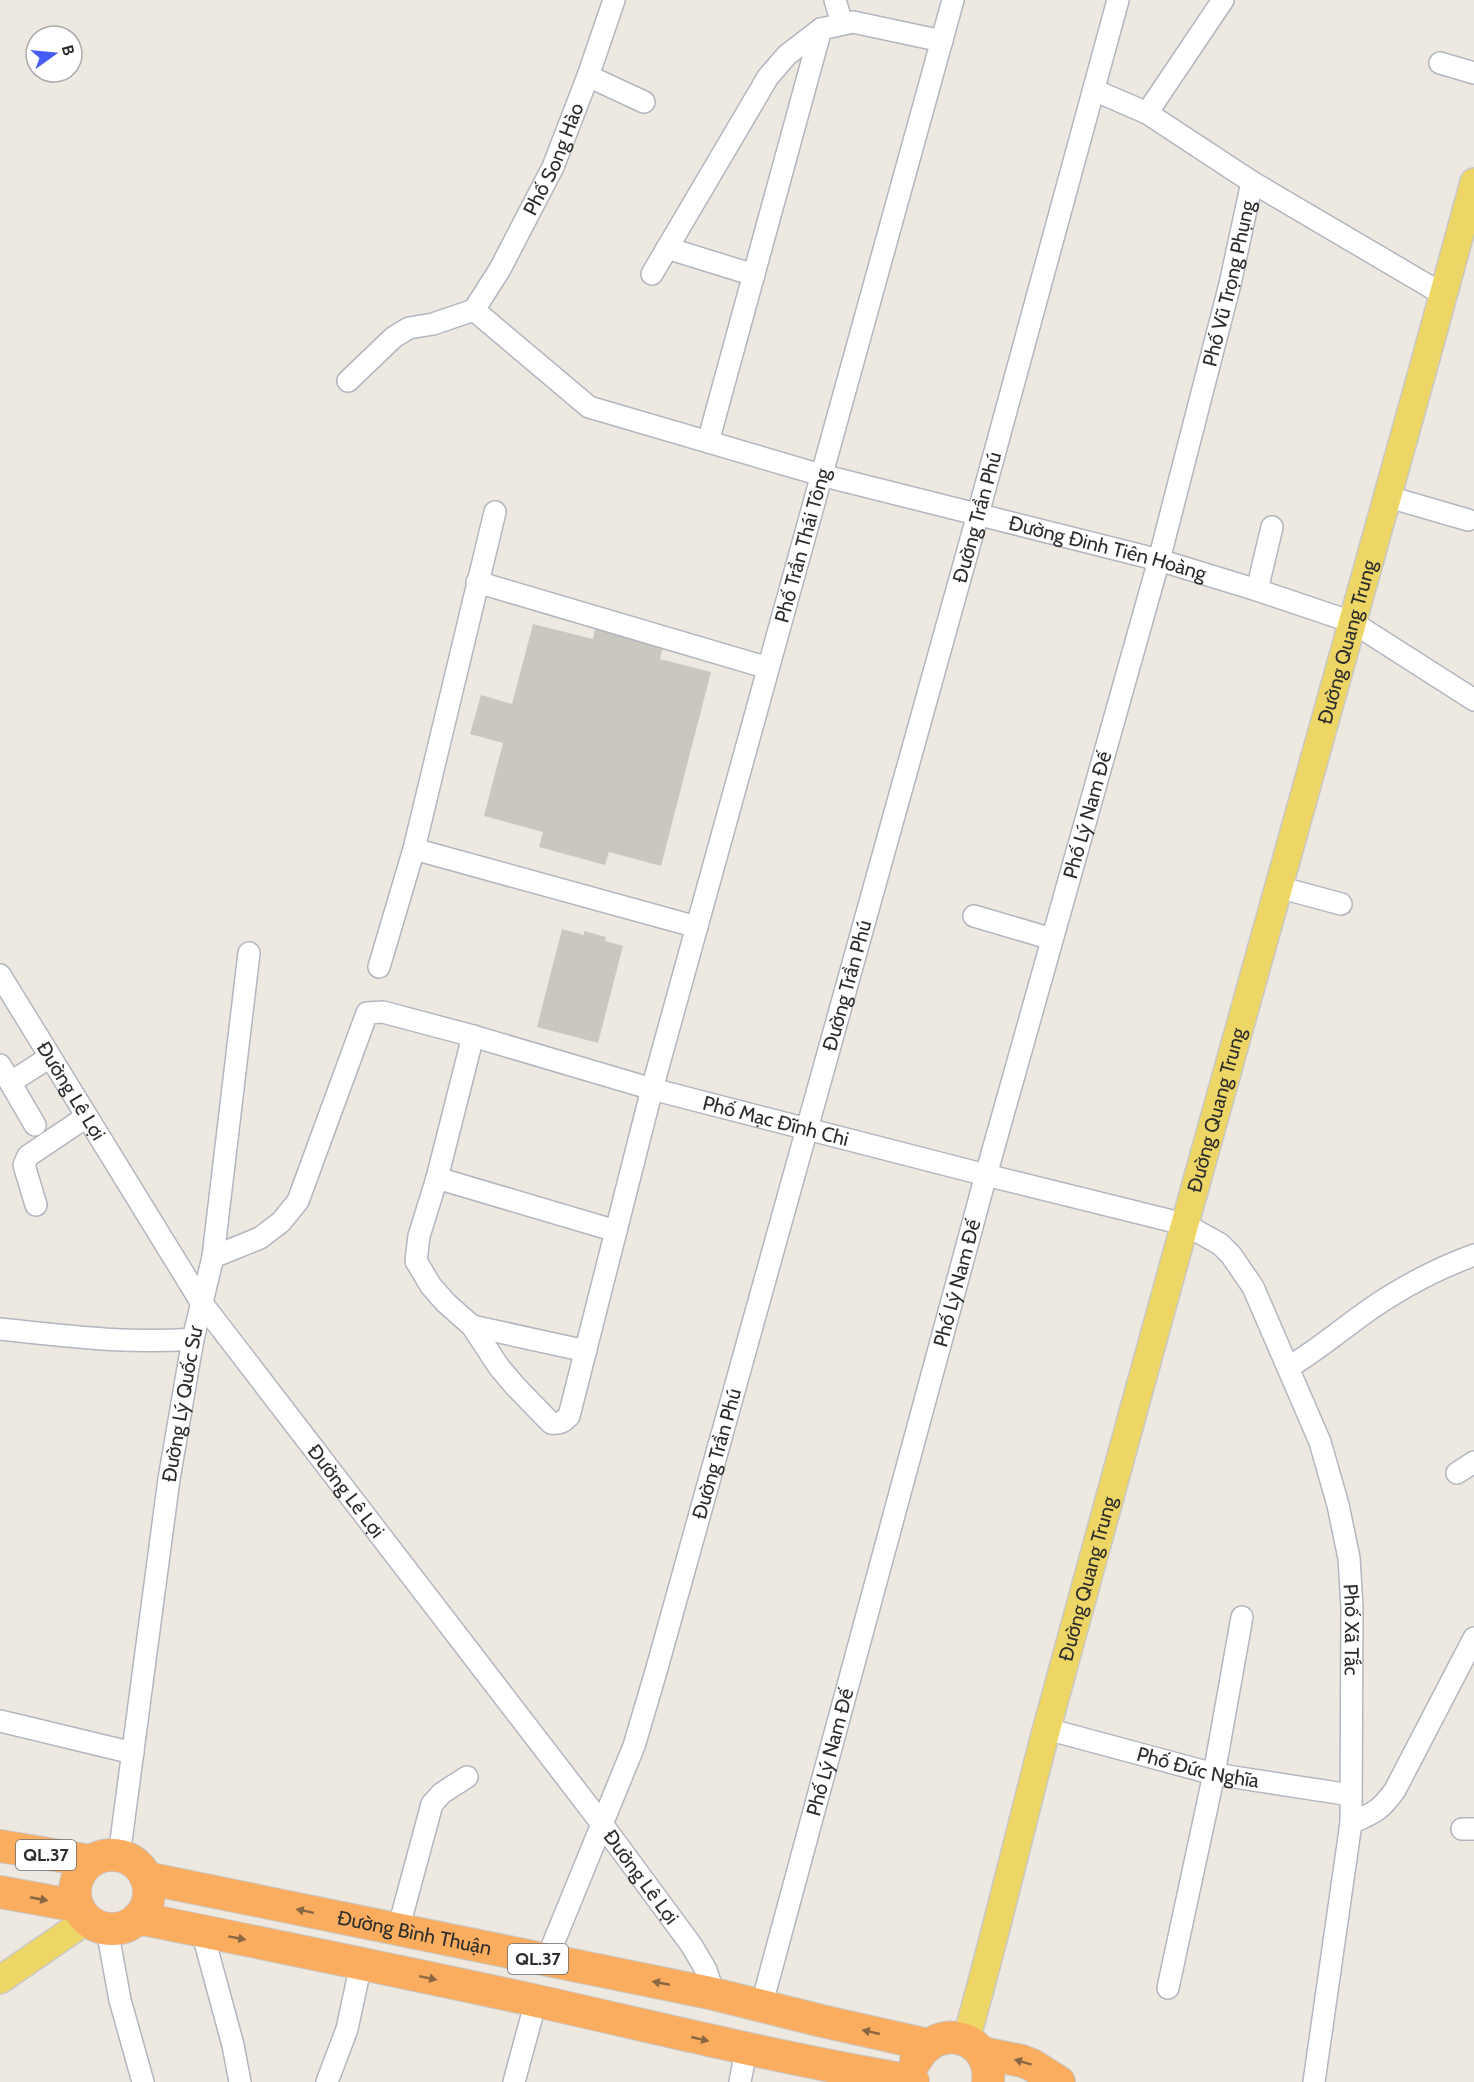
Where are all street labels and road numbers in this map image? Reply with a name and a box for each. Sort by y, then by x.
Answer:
street label: Phố Song Hào [518,99,589,219]
street label: Phố Vũ Trọng Phụng [1197,197,1260,369]
street label: Đường Trần Phú [947,449,1006,585]
street label: Phố Trần Thái Tông [769,465,835,625]
street label: Đường Đinh Tiên Hoàng [1006,511,1210,586]
street label: Đường Quang Trung [1312,556,1382,727]
street label: Phố Lý Nam Đế [1058,748,1117,881]
street label: Đường Trần Phú [817,917,876,1054]
street label: Đường Quang Trung [1182,1024,1251,1195]
street label: Đường Lê Lợi [32,1037,111,1145]
street label: Phố Mạc Đĩnh Chi [700,1091,851,1151]
street label: Phố Lý Nam Đế [928,1216,986,1349]
street label: Đường Lý Quốc Sư [157,1323,208,1484]
street label: Đường Trần Phú [687,1386,746,1522]
street label: Đường Lê Lợi [303,1439,390,1542]
street label: Đường Quang Trung [1053,1493,1122,1664]
street label: Phố Xã Tắc [1339,1583,1364,1676]
street label: Phố Lý Nam Đế [801,1685,859,1819]
street label: Phố Đức Nghĩa [1134,1742,1261,1793]
street label: Đường Lê Lợi [598,1825,684,1929]
road number: QL.37 [16,1840,76,1870]
street label: Đường Bình Thuận [335,1905,494,1960]
road number: QL.37 [508,1944,568,1974]

